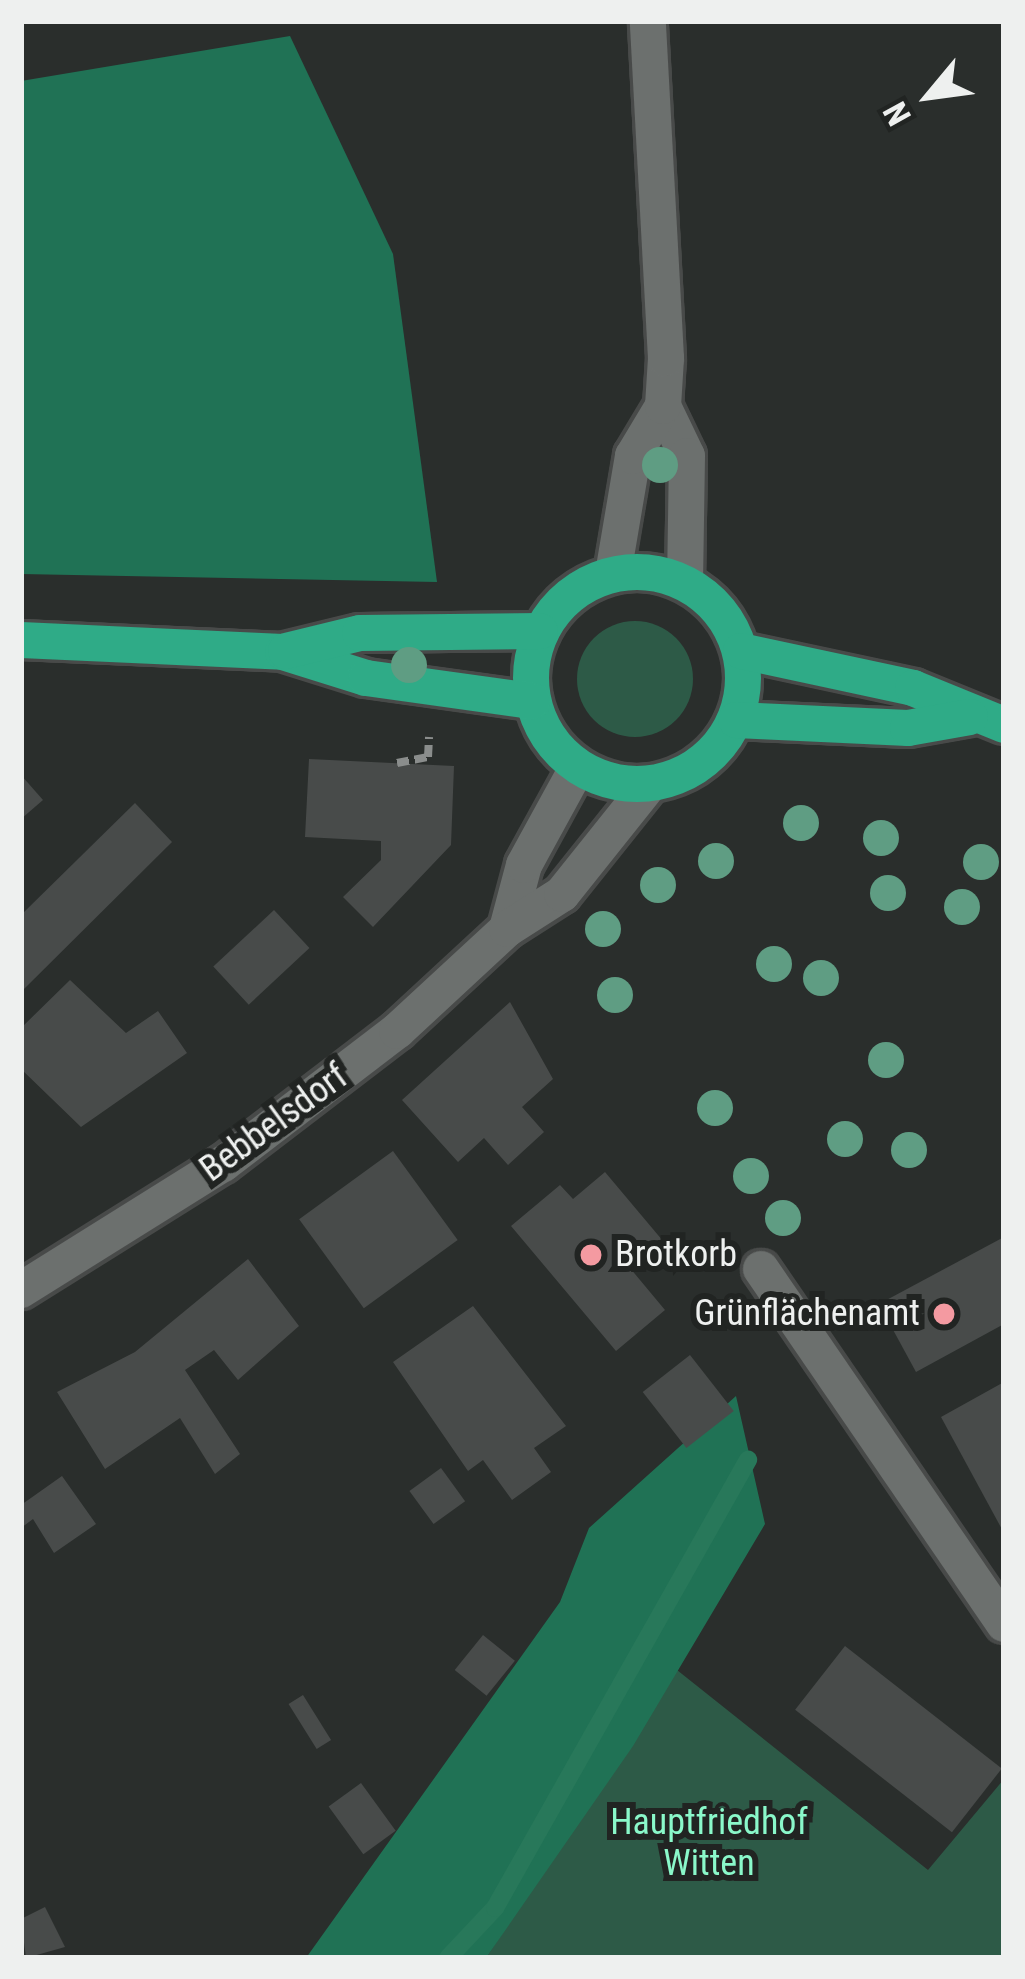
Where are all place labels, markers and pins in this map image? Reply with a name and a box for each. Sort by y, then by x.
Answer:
place label: Brotkorb [615,1233,737,1277]
marker: Brotkorb [578,1242,604,1268]
place label: Grünflächenamt [694,1292,920,1336]
marker: Grünflächenamt [931,1301,957,1327]

